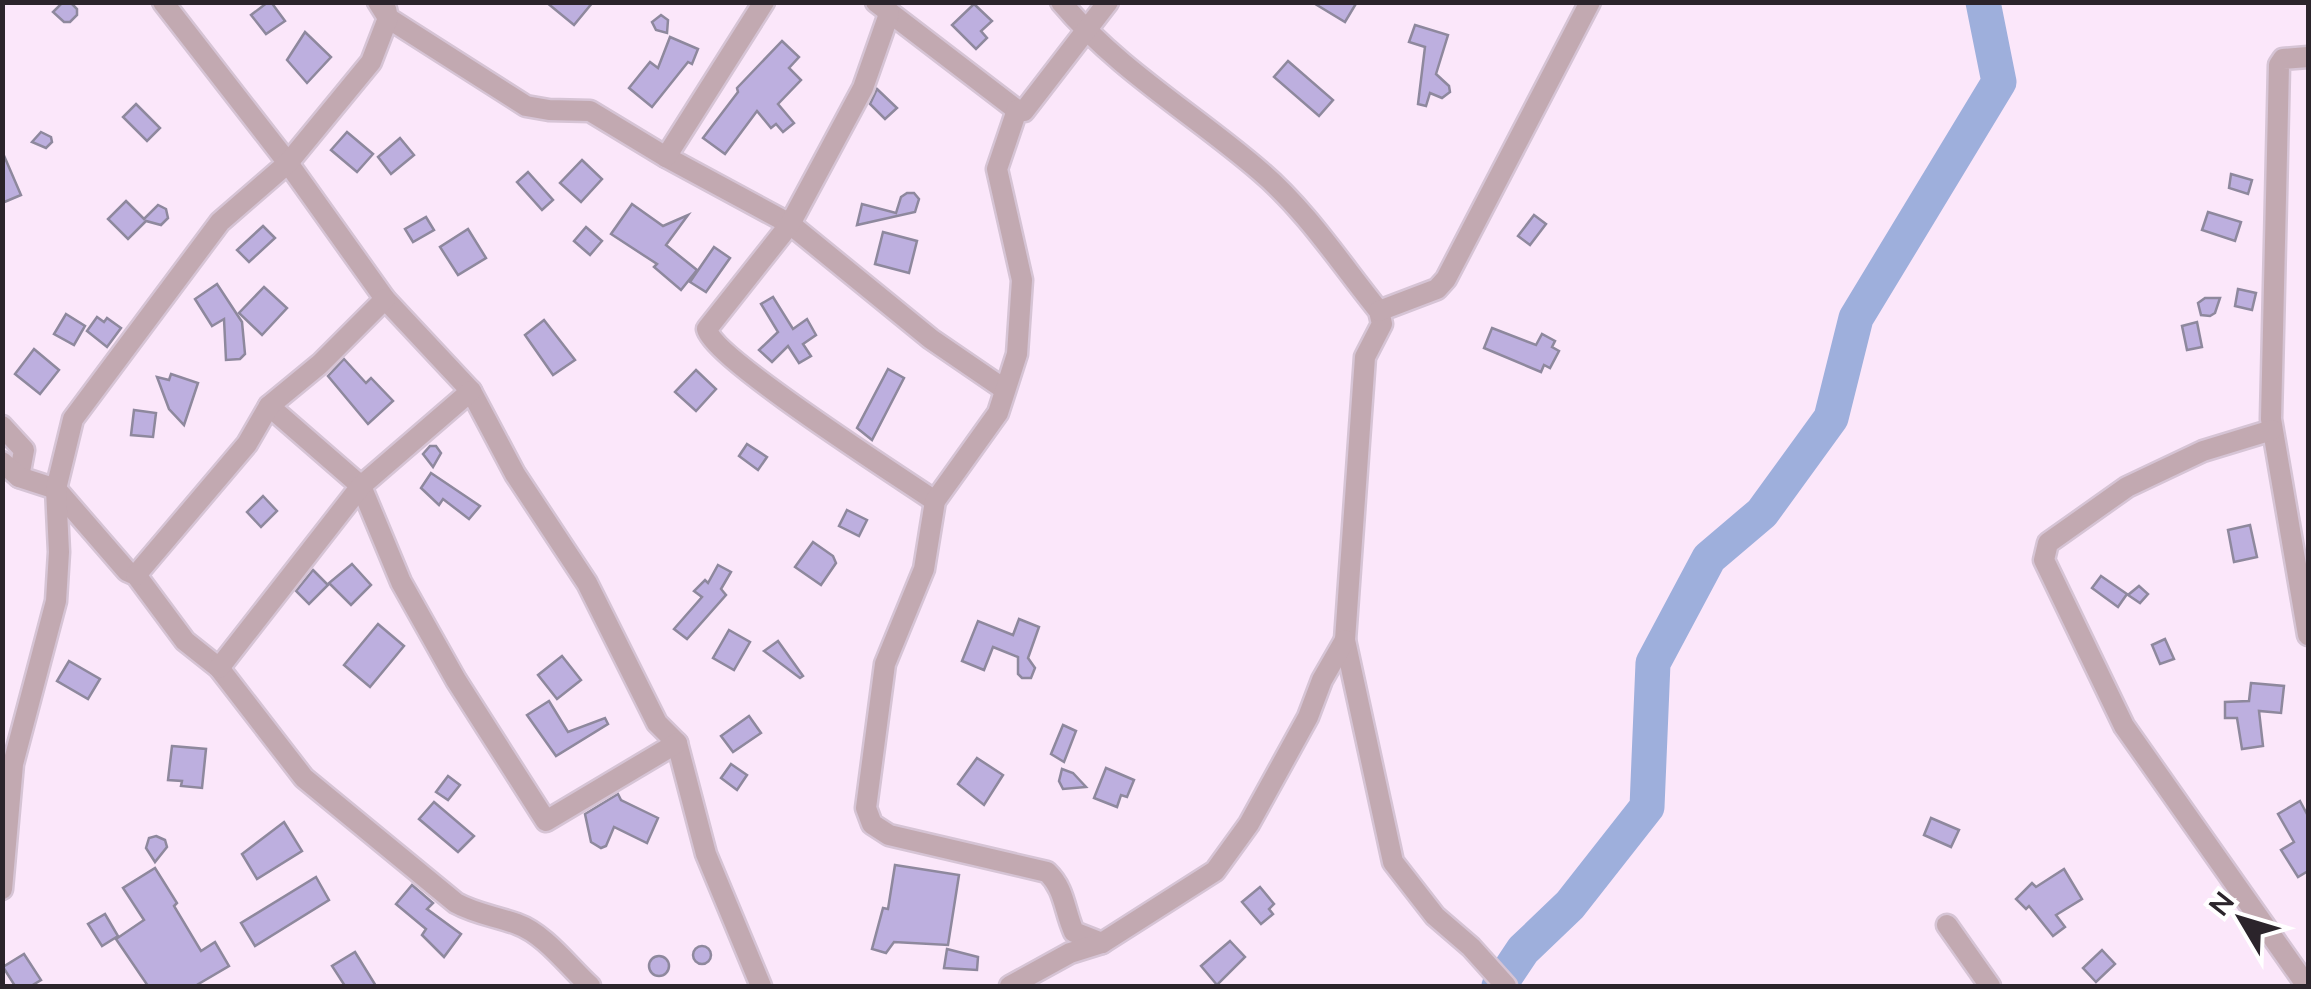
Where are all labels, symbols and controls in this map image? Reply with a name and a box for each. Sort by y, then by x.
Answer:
north arrow [2191,869,2291,969]
text: N [2201,884,2244,924]

